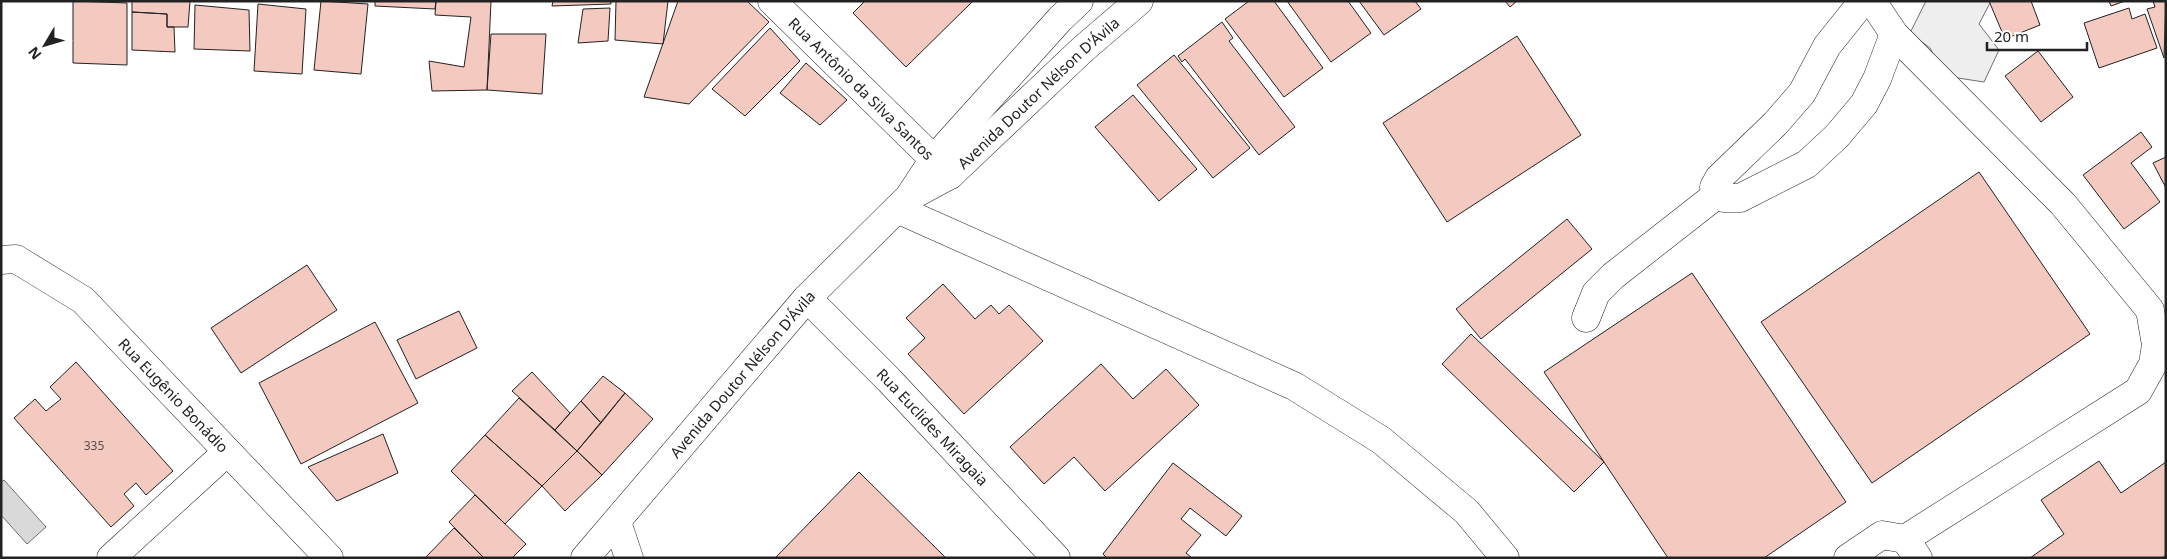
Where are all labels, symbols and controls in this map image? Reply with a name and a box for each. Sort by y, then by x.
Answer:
street label: Avenida Doutor Nélson D'Ávila [953,12,1123,173]
street label: Rua Antônio da Silva Santos [784,13,938,164]
north arrow [20,20,70,70]
scale bar [1987,20,2087,52]
text: 20 m [1994,26,2029,46]
text: N [23,43,45,64]
street label: Avenida Doutor Nélson D'Ávila [665,286,819,462]
street label: Rua Eugênio Bonádio [114,334,233,457]
street label: Rua Euclides Miragaia [873,364,993,490]
house number: 335 [84,437,104,454]

